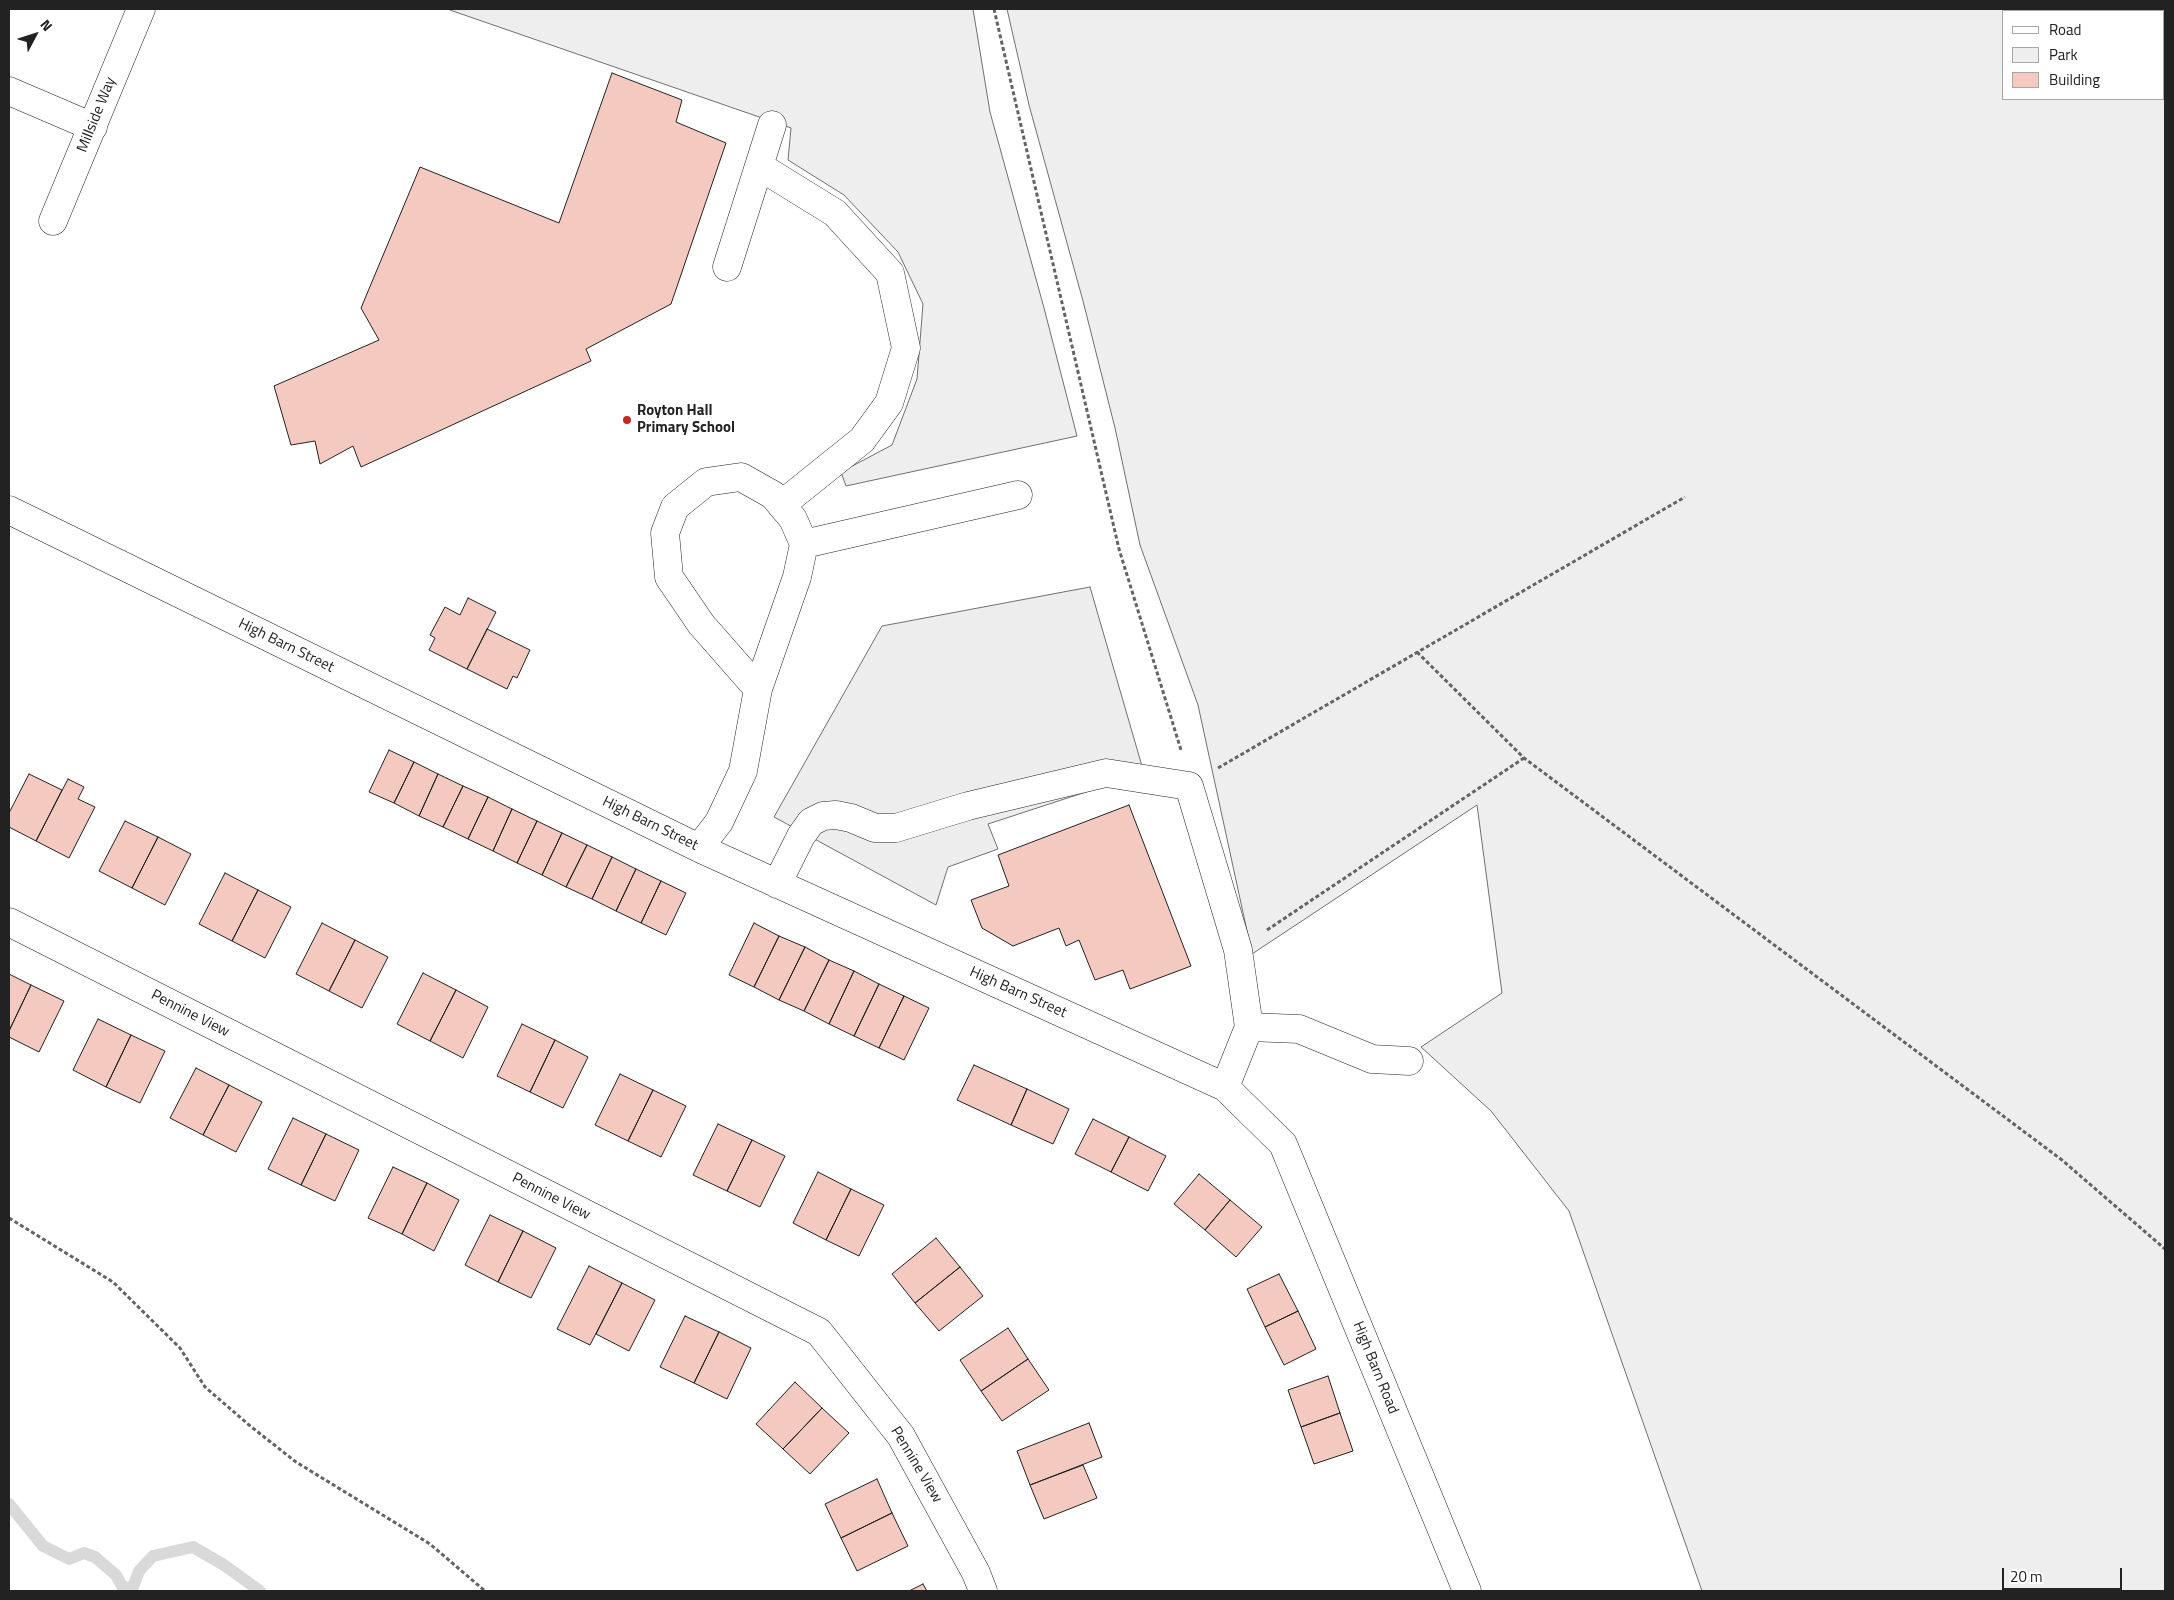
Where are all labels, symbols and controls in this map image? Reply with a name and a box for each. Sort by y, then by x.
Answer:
north arrow [10,10,60,60]
legend [2002,10,2164,100]
text: N [36,15,58,35]
text: Road [2049,18,2081,41]
text: Park [2049,43,2078,66]
text: Building [2049,68,2100,91]
street label: Millside Way [74,75,120,155]
place label: Royton Hall Primary School [637,402,735,437]
marker: Royton Hall Primary School [621,414,633,426]
street label: High Barn Street [235,615,337,677]
street label: High Barn Street [599,793,701,855]
street label: High Barn Street [967,964,1069,1022]
street label: Pennine View [148,987,232,1041]
street label: Pennine View [509,1170,593,1224]
street label: High Barn Road [1348,1319,1402,1417]
street label: Pennine View [886,1424,946,1506]
scale bar [2004,1558,2124,1590]
text: 20 m [2010,1565,2043,1588]

